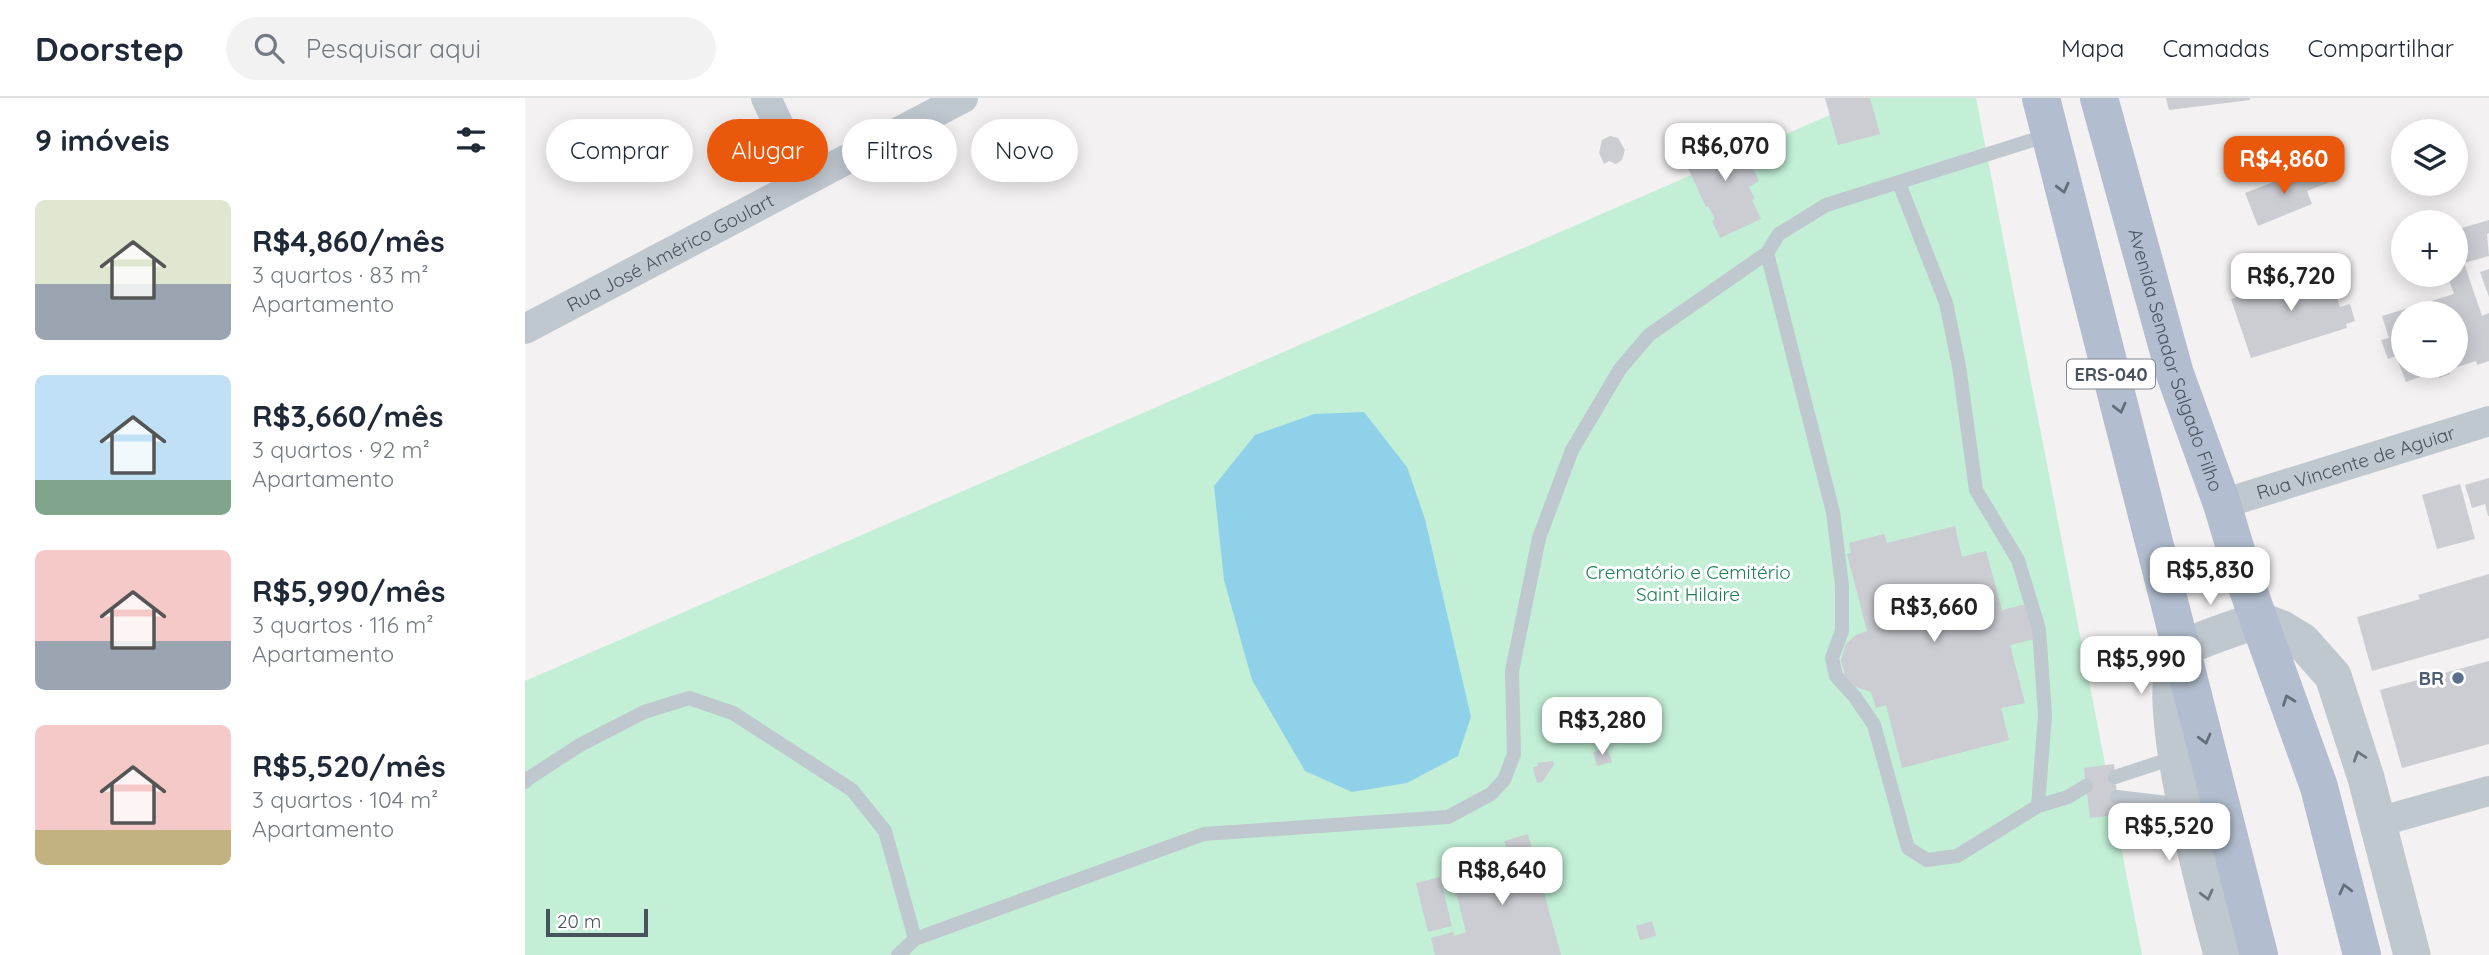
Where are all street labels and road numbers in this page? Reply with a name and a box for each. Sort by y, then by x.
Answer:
street label: Rua José Américo Goulart [562,188,778,317]
street label: Avenida Senador Salgado Filho [2123,226,2228,495]
road number: ERS-040 [2067,360,2155,388]
street label: Rua Vincente de Aguiar [2253,420,2459,505]

